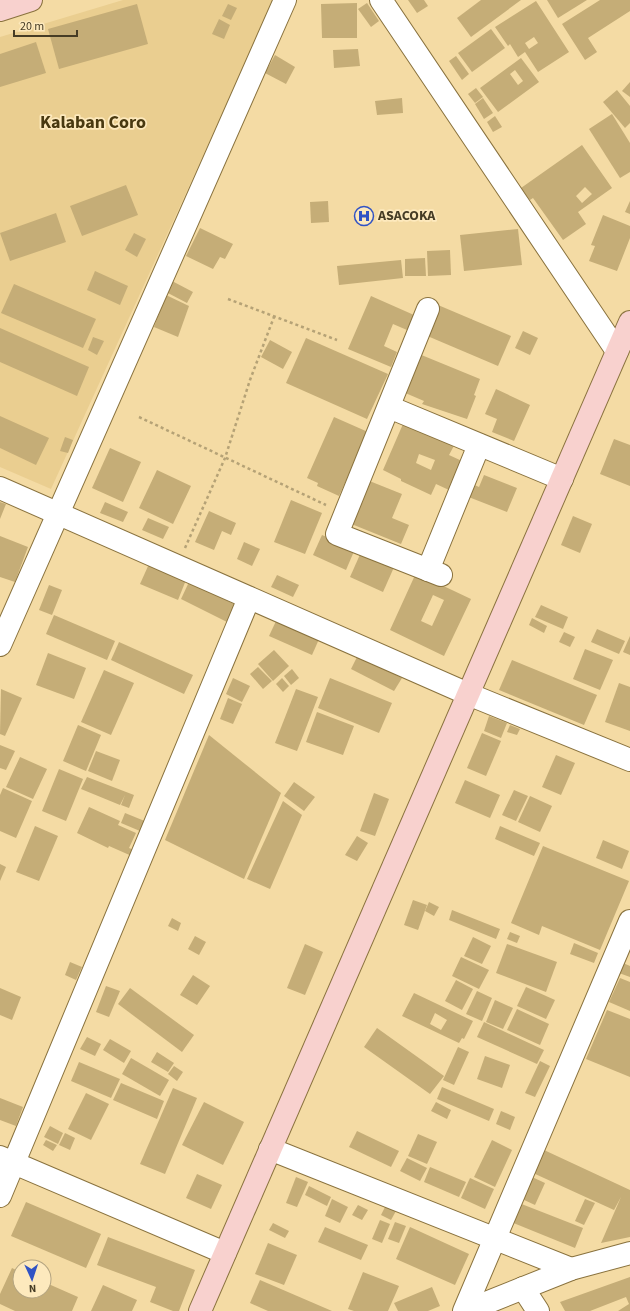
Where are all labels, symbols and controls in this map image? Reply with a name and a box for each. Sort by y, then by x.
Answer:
scale bar [14,12,77,38]
text: 20 m [20,18,44,35]
district label: Kalaban Coro [40,110,146,135]
hospital icon: ASACOKA [353,205,375,227]
place label: ASACOKA [377,206,436,226]
north arrow [12,1259,52,1299]
text: N [28,1281,37,1296]

